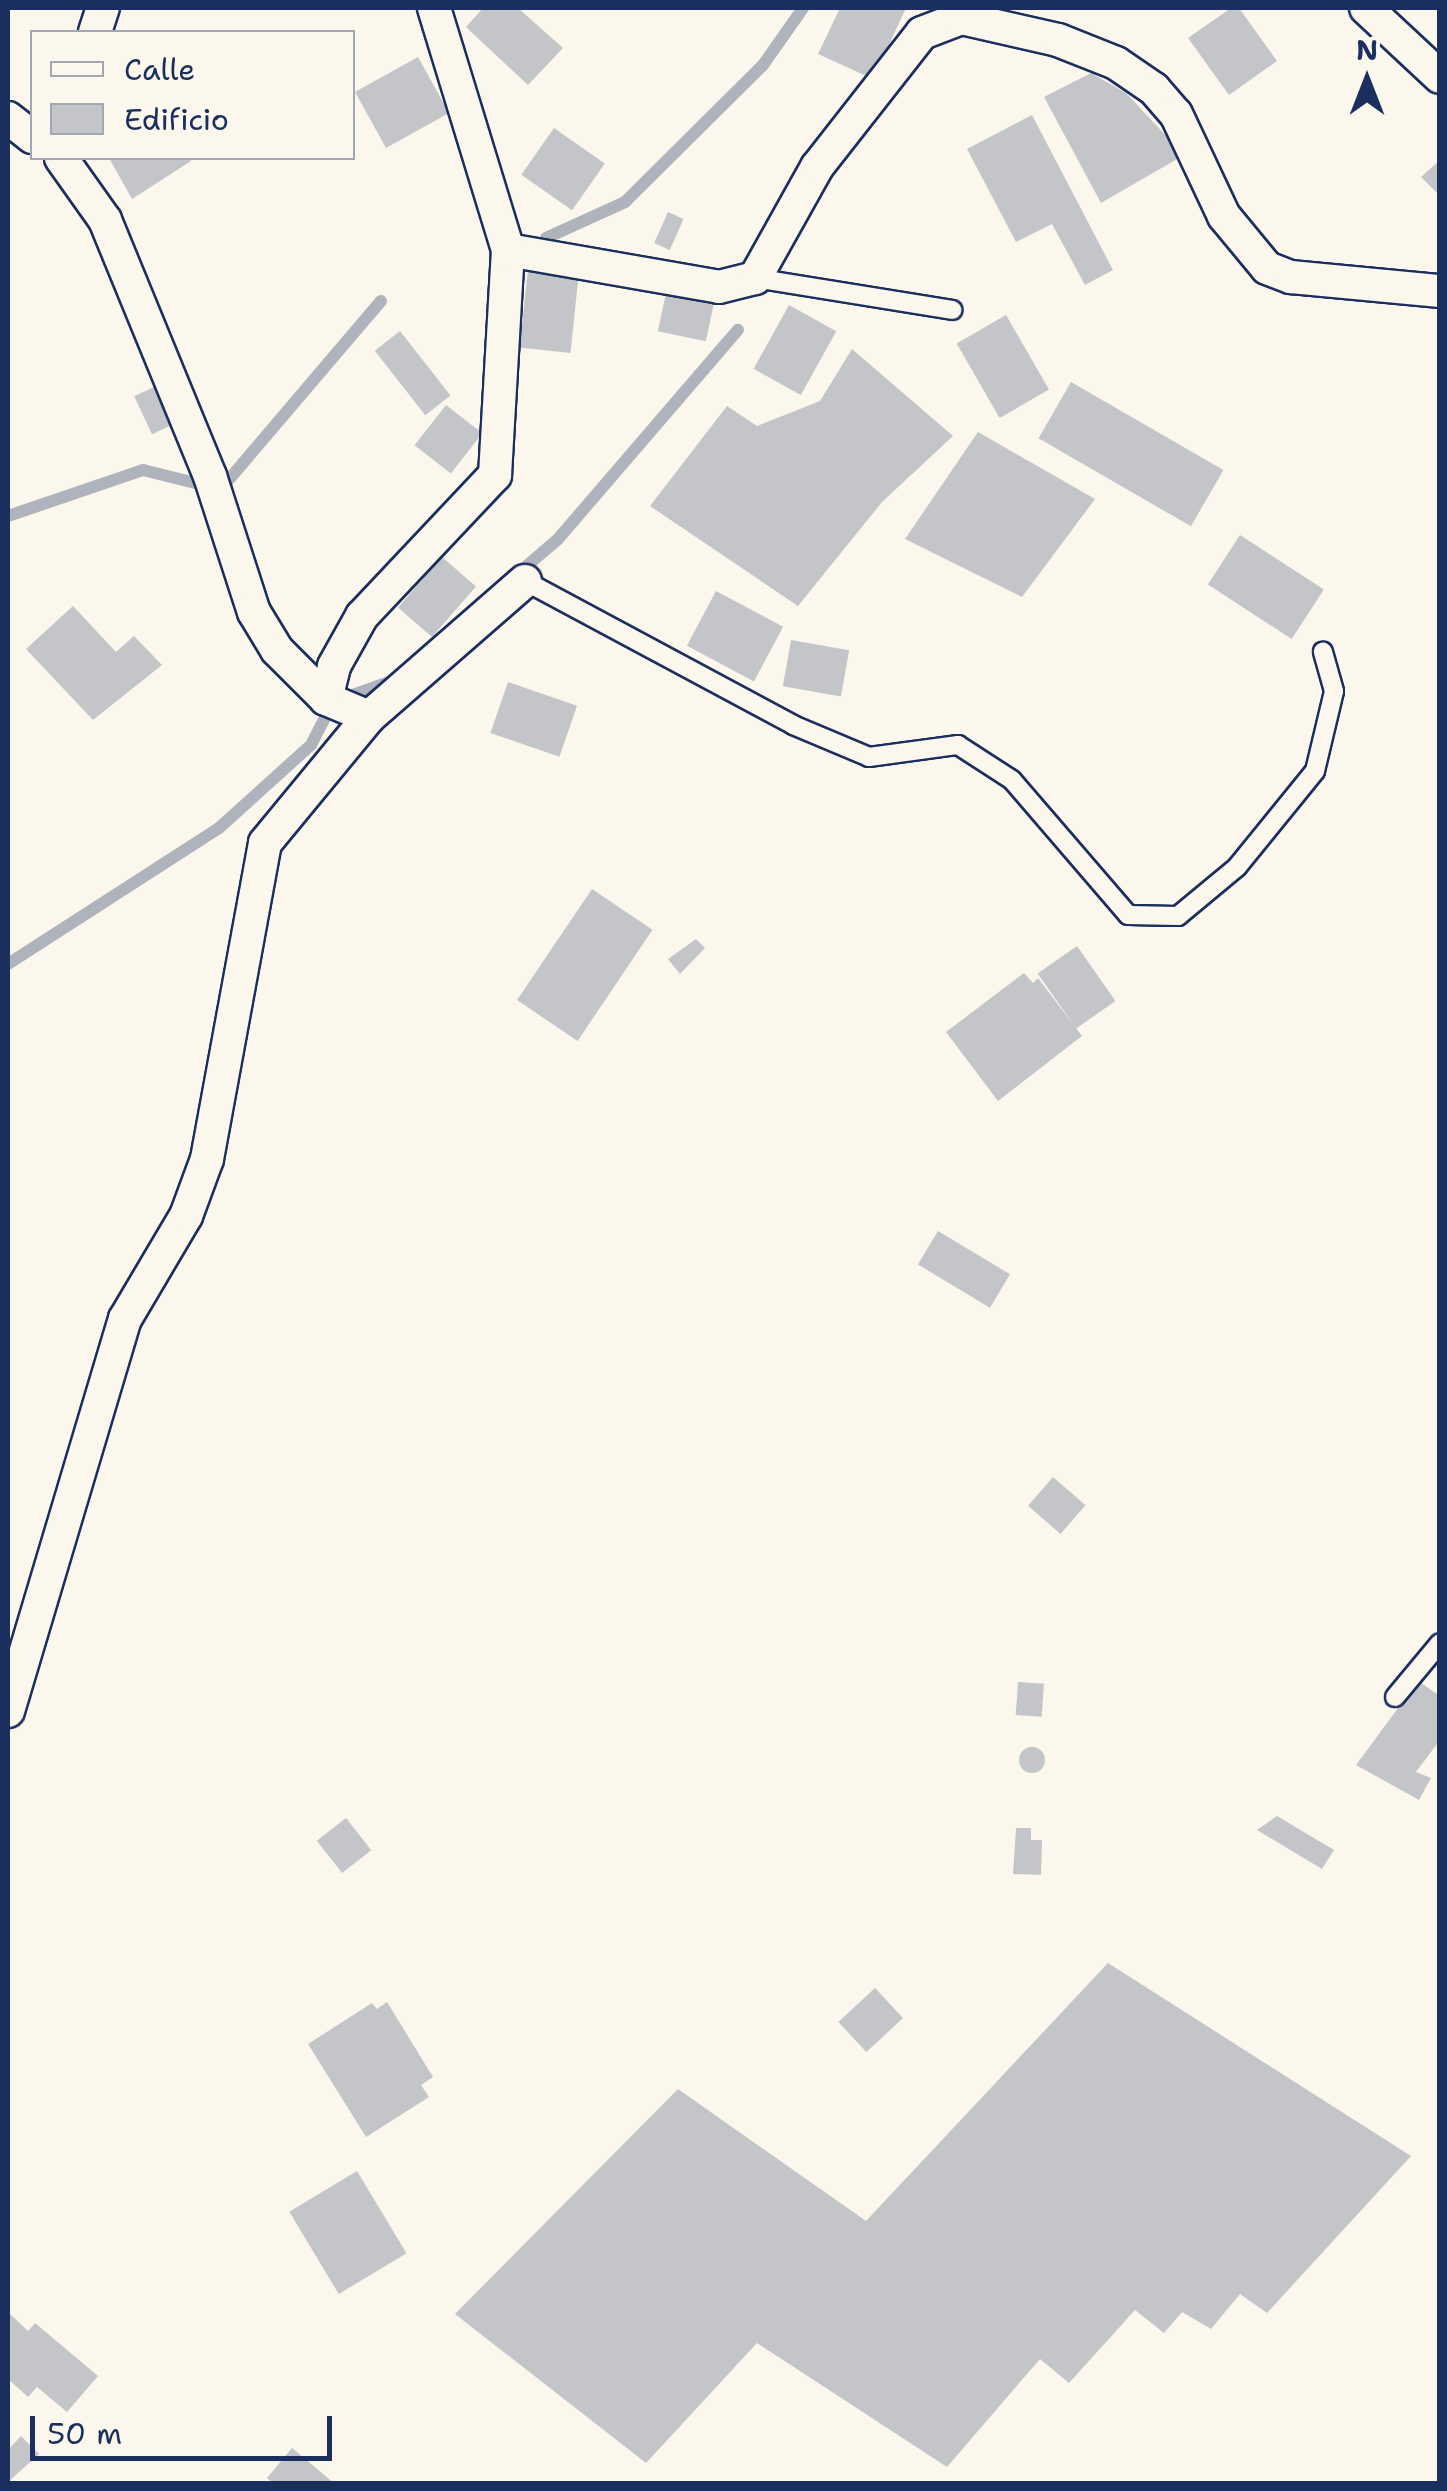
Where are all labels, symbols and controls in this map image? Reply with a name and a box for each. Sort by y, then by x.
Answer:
legend [30,30,355,160]
north arrow [1317,30,1417,130]
text: N [1356,31,1378,69]
text: Calle [124,49,195,90]
text: Edificio [124,99,229,140]
scale bar [35,2396,338,2458]
text: 50 m [47,2413,122,2454]

